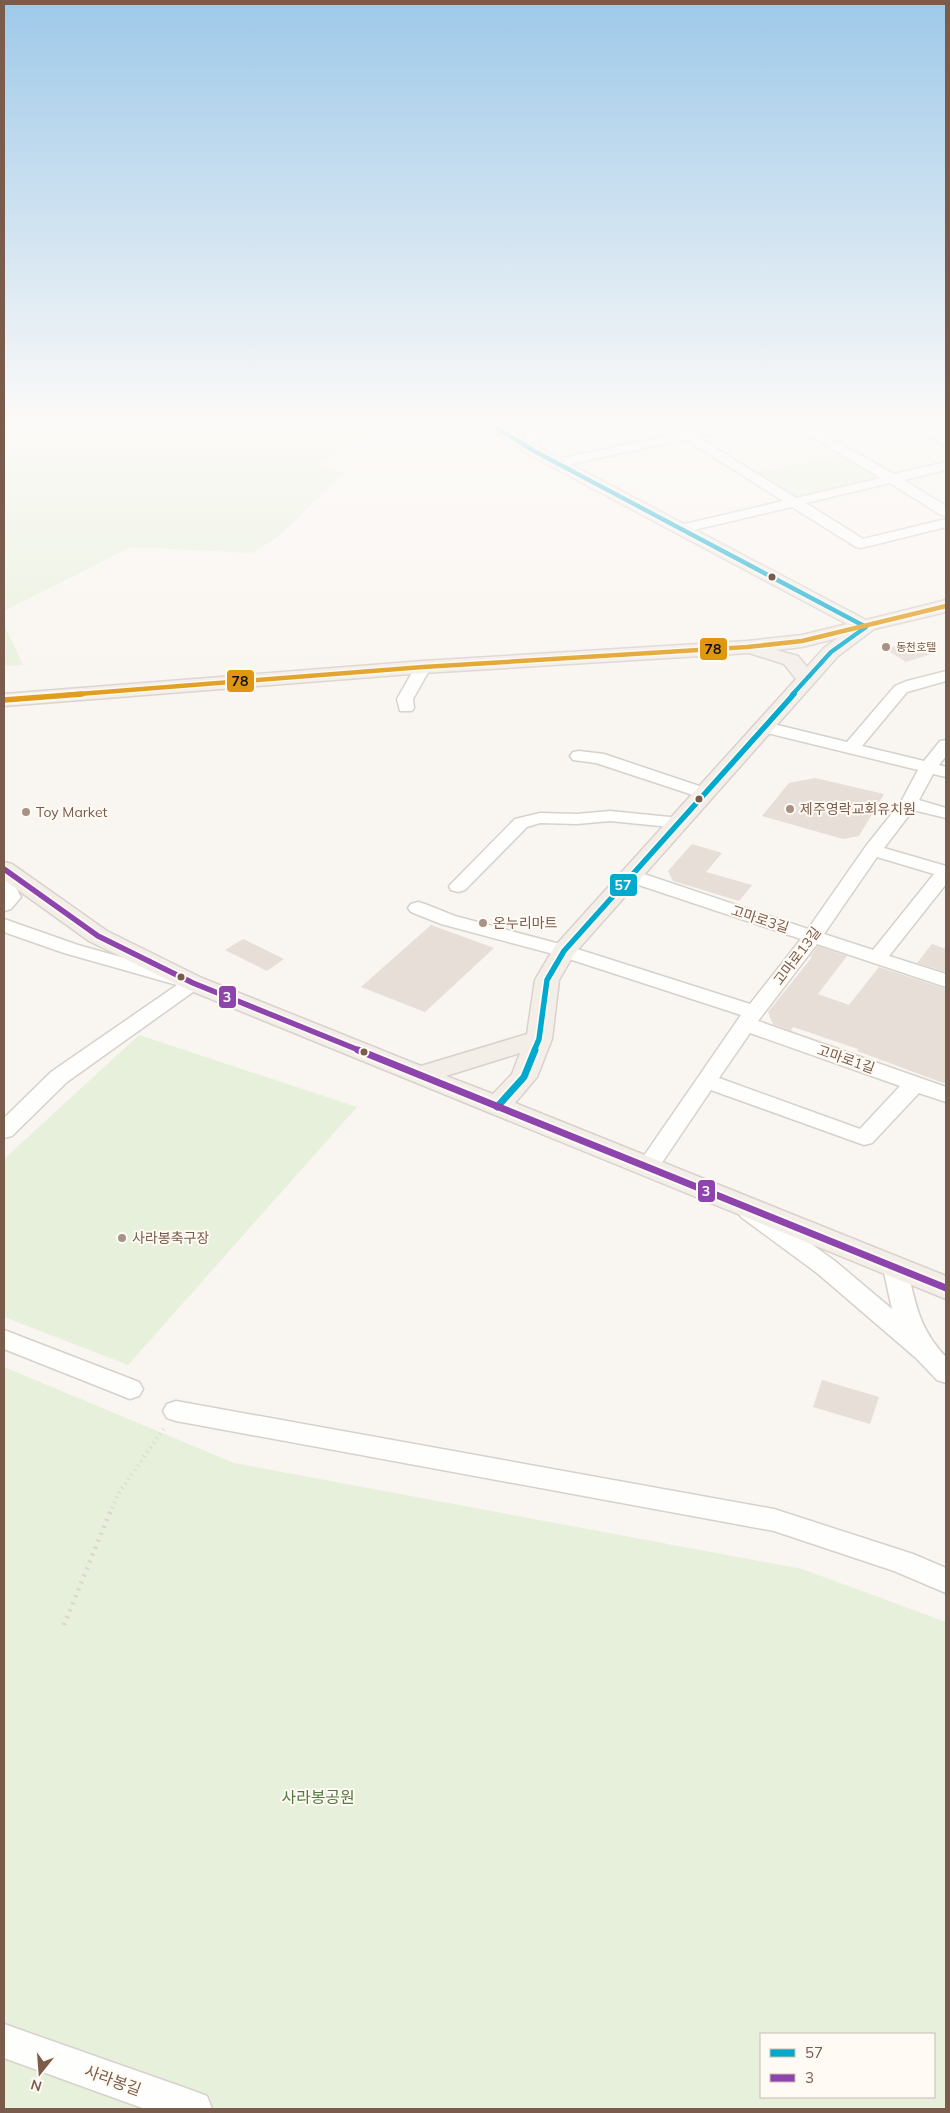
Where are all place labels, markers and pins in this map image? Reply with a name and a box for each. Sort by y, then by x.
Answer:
unlabelled marker [767,572,777,582]
place label: 동천호텔 [896,640,936,654]
marker: 동천호텔 [880,641,892,653]
unlabelled marker [694,794,704,804]
place label: 제주영락교회유치원 [800,800,916,818]
place label: Toy Market [36,803,108,821]
marker: 제주영락교회유치원 [784,803,796,815]
marker: Toy Market [20,806,32,818]
place label: 온누리마트 [493,914,558,932]
marker: 온누리마트 [477,917,489,929]
unlabelled marker [176,972,186,982]
unlabelled marker [359,1047,369,1057]
place label: 사라봉축구장 [132,1229,209,1247]
marker: 사라봉축구장 [116,1232,128,1244]

